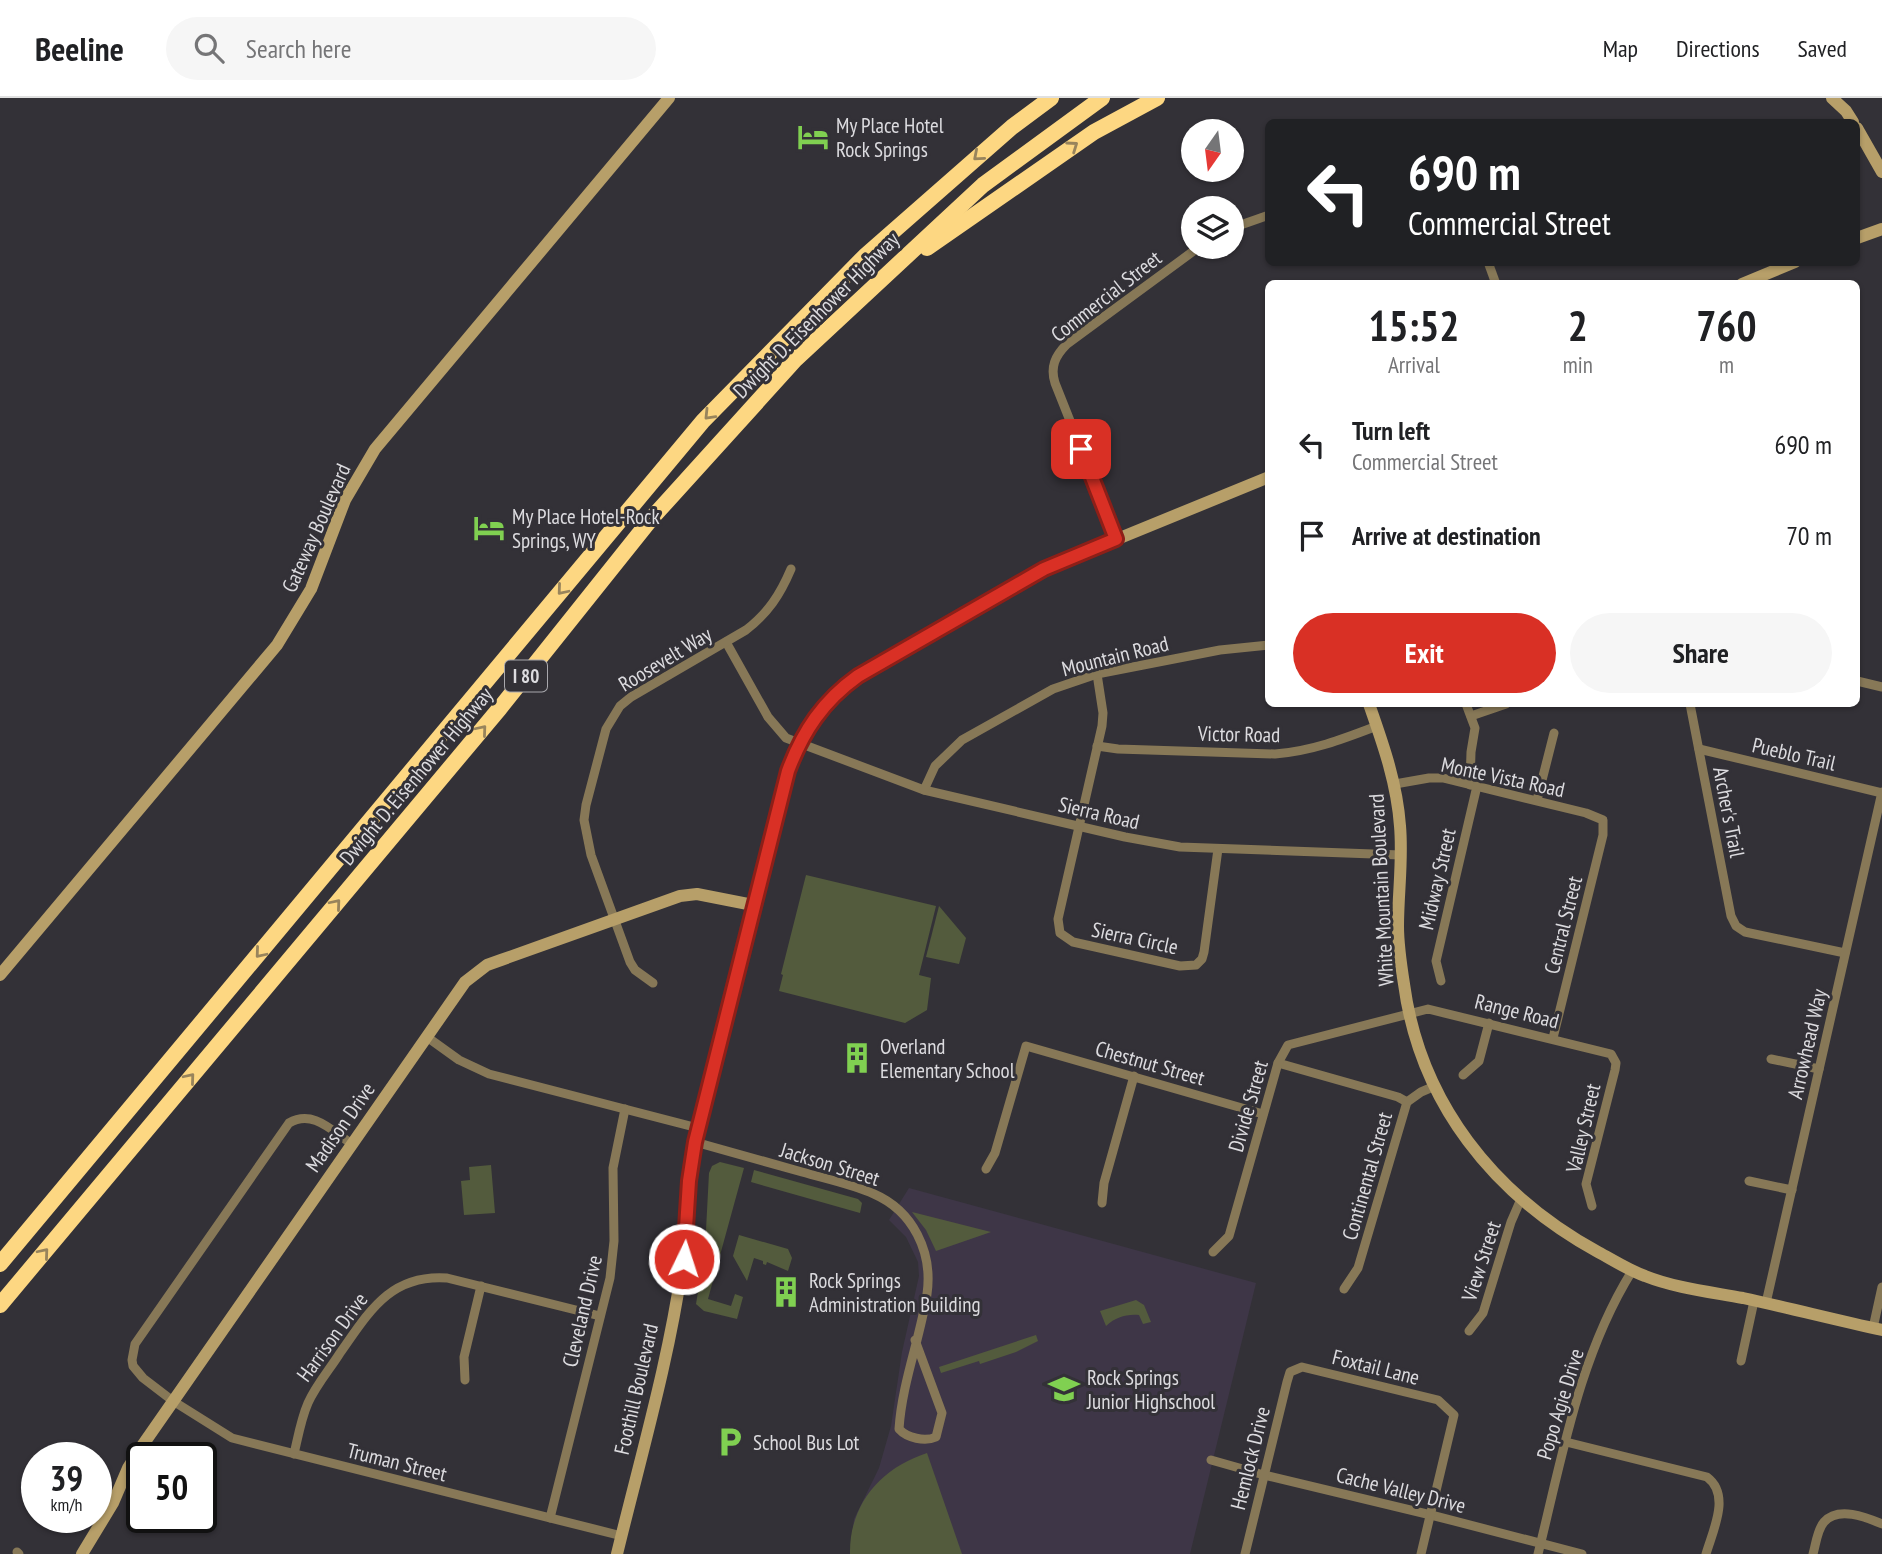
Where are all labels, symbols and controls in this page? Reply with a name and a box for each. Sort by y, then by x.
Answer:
search box [166,17,656,80]
text: Beeline [35,27,124,70]
icon: search [190,29,228,67]
text: Search here [246,32,351,65]
text: Map [1603,33,1638,64]
text: Directions [1676,33,1760,64]
text: Saved [1798,33,1847,64]
place label: My Place Hotel Rock Springs [836,112,944,163]
north arrow [1181,119,1244,182]
map controls [1181,119,1244,259]
hotel icon: My Place Hotel Rock Springs [796,120,830,154]
text: 690 m [1408,140,1521,204]
one-way arrow [1065,142,1078,154]
icon: left [1293,147,1384,238]
one-way arrow [974,148,987,160]
button: layers [1181,196,1244,259]
text: Commercial Street [1408,202,1611,244]
street label: Dwight D. Eisenhower Highway [727,226,905,404]
street label: Commercial Street [1045,244,1167,348]
text: 15:52 [1368,298,1459,353]
text: 2 [1568,298,1588,353]
text: 760 [1696,298,1757,353]
text: Arrival [1388,350,1440,379]
text: min [1563,350,1593,379]
text: m [1719,350,1734,379]
one-way arrow [704,407,717,420]
text: Turn left [1352,414,1430,447]
pin [1051,419,1111,479]
icon: left [1293,426,1331,464]
text: 690 m [1774,428,1832,461]
icon: arrive [1062,430,1100,468]
text: Commercial Street [1352,447,1498,476]
street label: Gateway Boulevard [276,459,356,597]
place label: My Place Hotel-Rock Springs, WY [512,503,660,554]
hotel icon: My Place Hotel-Rock Springs, WY [472,511,506,545]
icon: arrive [1293,517,1331,555]
text: Arrive at destination [1352,519,1541,552]
text: 70 m [1786,519,1832,552]
one-way arrow [558,581,570,594]
button: Exit [1293,613,1556,693]
button: Share [1570,613,1832,693]
street label: Roosevelt Way [613,621,717,697]
street label: Mountain Road [1059,630,1171,682]
road number: I 80 [505,660,547,692]
street label: Dwight D. Eisenhower Highway [334,681,499,871]
street label: Victor Road [1197,720,1280,748]
one-way arrow [474,725,486,738]
street label: Pueblo Trail [1750,731,1838,777]
street label: Monte Vista Road [1439,751,1567,803]
street label: Archer's Trail [1707,764,1751,860]
street label: Sierra Road [1056,791,1142,835]
street label: White Mountain Boulevard [1362,793,1400,987]
street label: Midway Street [1412,826,1462,932]
street label: Central Street [1538,873,1588,977]
one-way arrow [328,899,340,912]
street label: Sierra Circle [1089,916,1181,960]
one-way arrow [256,944,268,957]
street label: Arrowhead Way [1781,986,1833,1102]
street label: Range Road [1472,988,1562,1034]
place label: Overland Elementary School [880,1033,1015,1084]
street label: Chestnut Street [1092,1035,1208,1092]
building icon: Overland Elementary School [840,1041,874,1075]
street label: Divide Street [1222,1057,1274,1155]
one-way arrow [182,1074,194,1087]
street label: Madison Drive [299,1077,381,1177]
street label: Valley Street [1559,1081,1606,1176]
street label: Continental Street [1336,1109,1398,1243]
street label: Jackson Street [776,1136,883,1192]
street label: View Street [1455,1217,1507,1305]
position arrow [647,1222,721,1296]
one-way arrow [36,1248,48,1261]
street label: Cleveland Drive [556,1252,608,1370]
place label: Rock Springs Administration Building [809,1267,981,1318]
building icon: Rock Springs Administration Building [769,1275,803,1309]
street label: Harrison Drive [291,1287,373,1387]
street label: Foothill Boulevard [608,1321,664,1457]
street label: Foxtail Lane [1330,1343,1422,1391]
street label: Popo Agie Drive [1530,1345,1590,1463]
place label: Rock Springs Junior Highschool [1086,1364,1215,1415]
school or university icon: Rock Springs Junior Highschool [1047,1372,1081,1406]
street label: Hemlock Drive [1224,1404,1276,1512]
parking icon: School Bus Lot [713,1425,747,1459]
place label: School Bus Lot [753,1429,860,1456]
street label: Truman Street [344,1437,450,1487]
speed limit sign: 50 [126,1442,217,1533]
text: 39 [50,1455,83,1501]
street label: Cache Valley Drive [1334,1461,1468,1519]
text: km/h [51,1493,82,1516]

